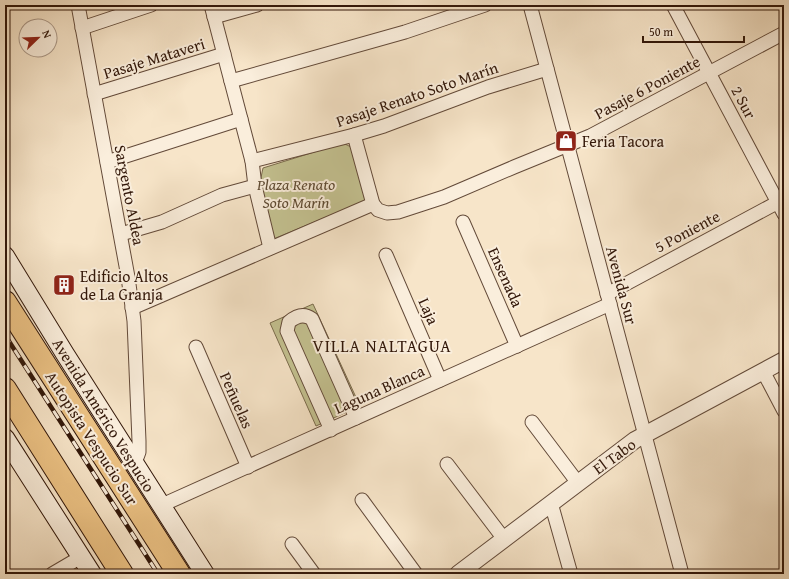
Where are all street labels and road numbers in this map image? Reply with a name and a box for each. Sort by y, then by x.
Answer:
street label: Pasaje Mataveri [100,31,208,85]
street label: Pasaje 6 Poniente [590,49,704,125]
street label: Pasaje Renato Soto Marín [333,55,501,133]
street label: 2 Sur [725,81,763,123]
street label: Sargento Aldea [109,143,152,248]
street label: 5 Poniente [650,204,724,258]
street label: Ensenada [482,243,530,311]
street label: Avenida Sur [600,243,644,327]
street label: Laja [413,294,446,329]
street label: Avenida Américo Vespucio [47,333,161,497]
street label: Laguna Blanca [330,358,429,420]
street label: Autopista Vespucio Sur [40,366,145,510]
street label: Peñuelas [214,368,260,432]
street label: El Tabo [587,432,641,480]

